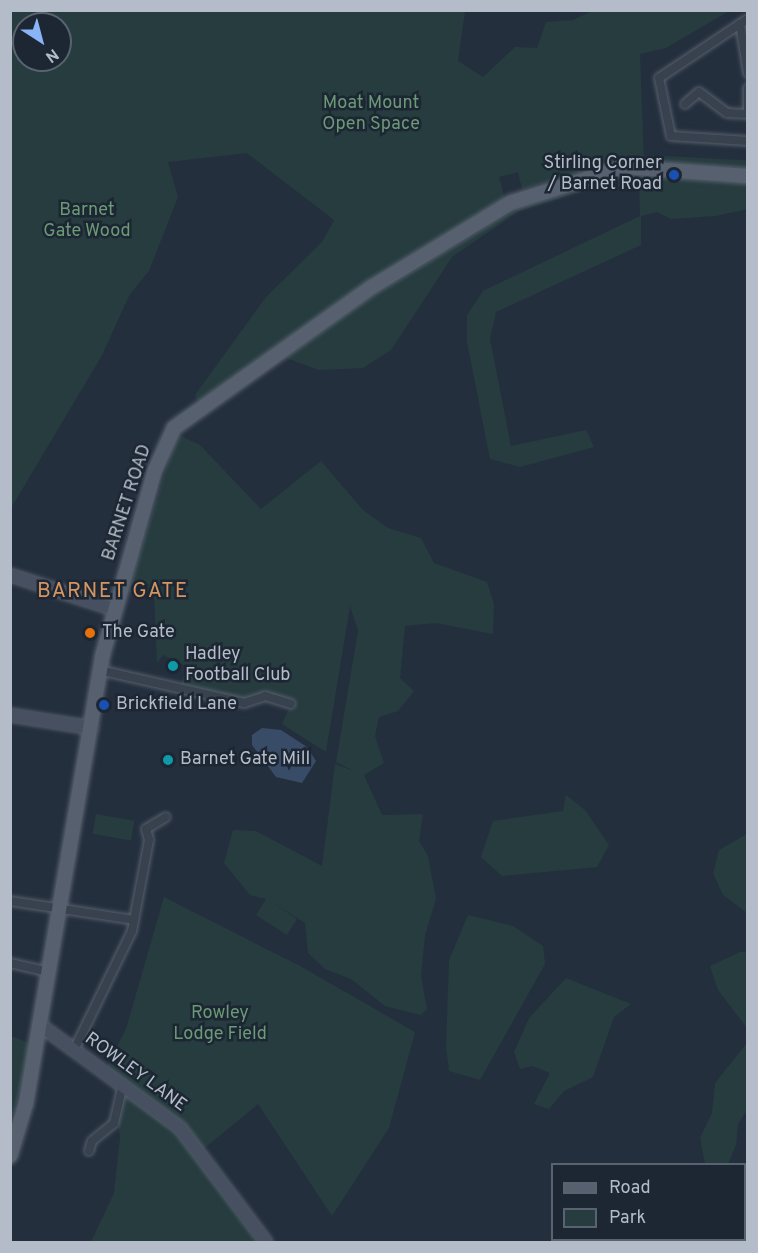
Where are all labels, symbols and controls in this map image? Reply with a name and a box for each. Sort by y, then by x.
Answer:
north arrow [12,12,72,72]
text: N [41,43,62,66]
park label: Moat Mount Open Space [322,94,420,136]
place label: Stirling Corner / Barnet Road [544,154,662,196]
marker: Stirling Corner / Barnet Road [667,168,681,182]
park label: Barnet Gate Wood [43,201,131,244]
street label: BARNET ROAD [99,442,157,564]
district label: BARNET GATE [37,579,189,605]
place label: The Gate [102,622,175,644]
marker: The Gate [83,626,97,640]
place label: Hadley Football Club [185,645,290,688]
marker: Hadley Football Club [166,659,180,673]
place label: Brickfield Lane [116,694,237,716]
marker: Brickfield Lane [97,698,111,712]
place label: Barnet Gate Mill [180,749,310,771]
marker: Barnet Gate Mill [161,753,175,767]
park label: Rowley Lodge Field [173,1004,267,1046]
street label: ROWLEY LANE [79,1029,191,1117]
legend [551,1163,746,1241]
text: Road [609,1177,651,1200]
text: Park [609,1207,646,1230]

